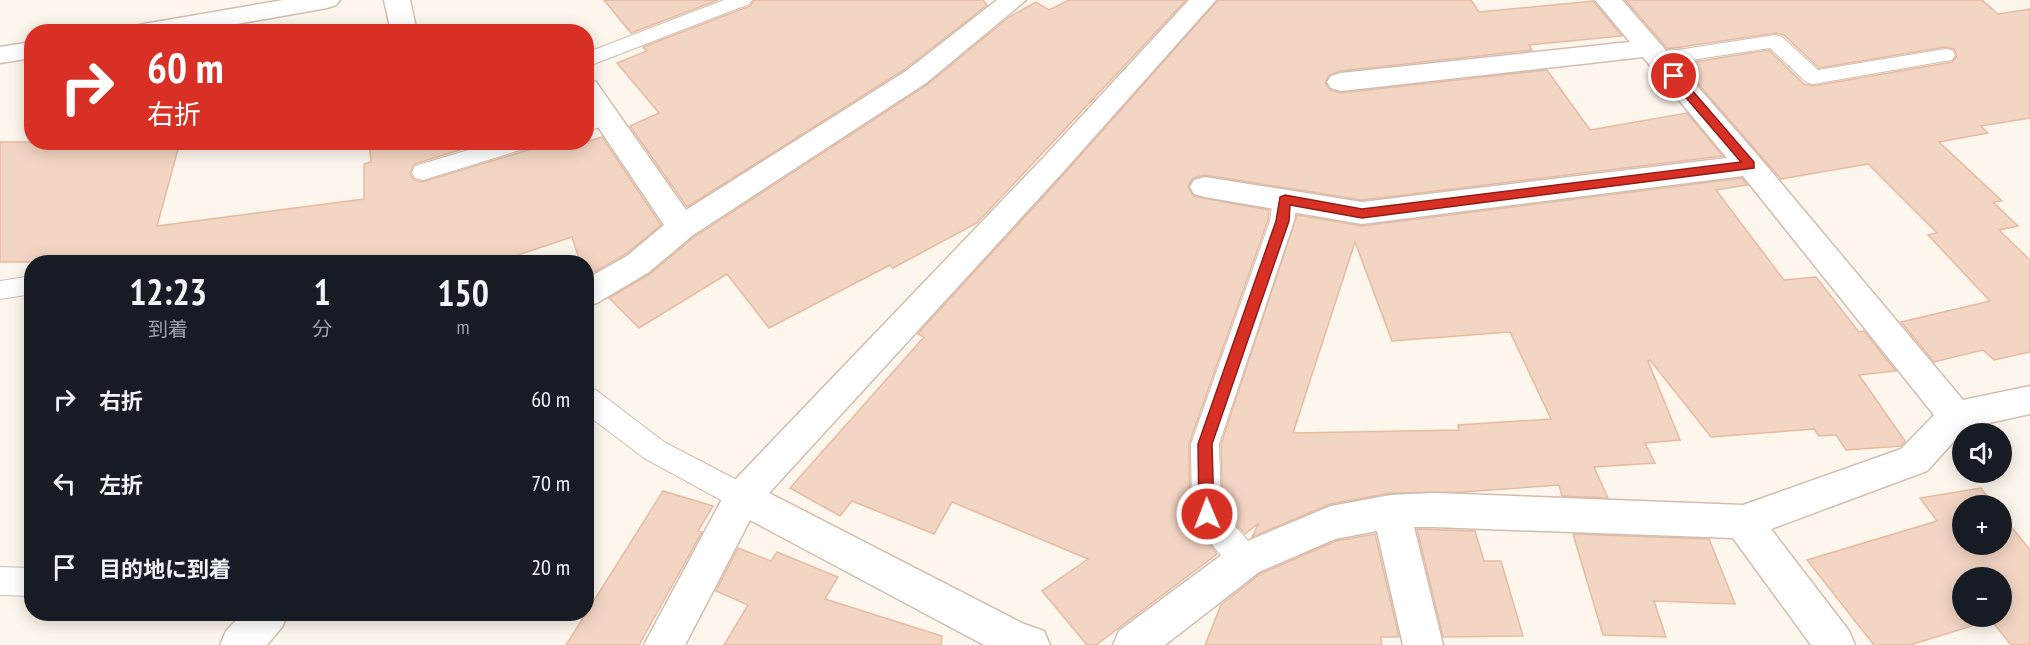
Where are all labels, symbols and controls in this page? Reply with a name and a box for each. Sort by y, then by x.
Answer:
text: 60 m [147,40,224,95]
icon: right [48,48,126,126]
pin [1648,50,1699,101]
icon: arrive [1657,59,1690,92]
text: 右折 [147,97,201,131]
text: 12:23 [129,268,207,315]
text: 1 [314,268,331,315]
text: 150 [437,269,489,316]
text: m [457,314,470,340]
text: 到着 [148,316,188,342]
text: 分 [312,316,332,342]
icon: right [48,383,81,416]
text: 60 m [531,385,570,413]
text: 右折 [99,387,143,415]
map controls [1952,423,2012,627]
button: sound [1952,423,2012,483]
icon: left [48,467,81,500]
text: 70 m [531,469,570,497]
text: 左折 [99,471,143,499]
position arrow [1175,482,1239,546]
button: + [1952,495,2012,555]
icon: arrive [48,551,81,584]
text: 20 m [531,553,570,581]
text: 目的地に到着 [99,555,231,583]
button: − [1952,567,2012,627]

